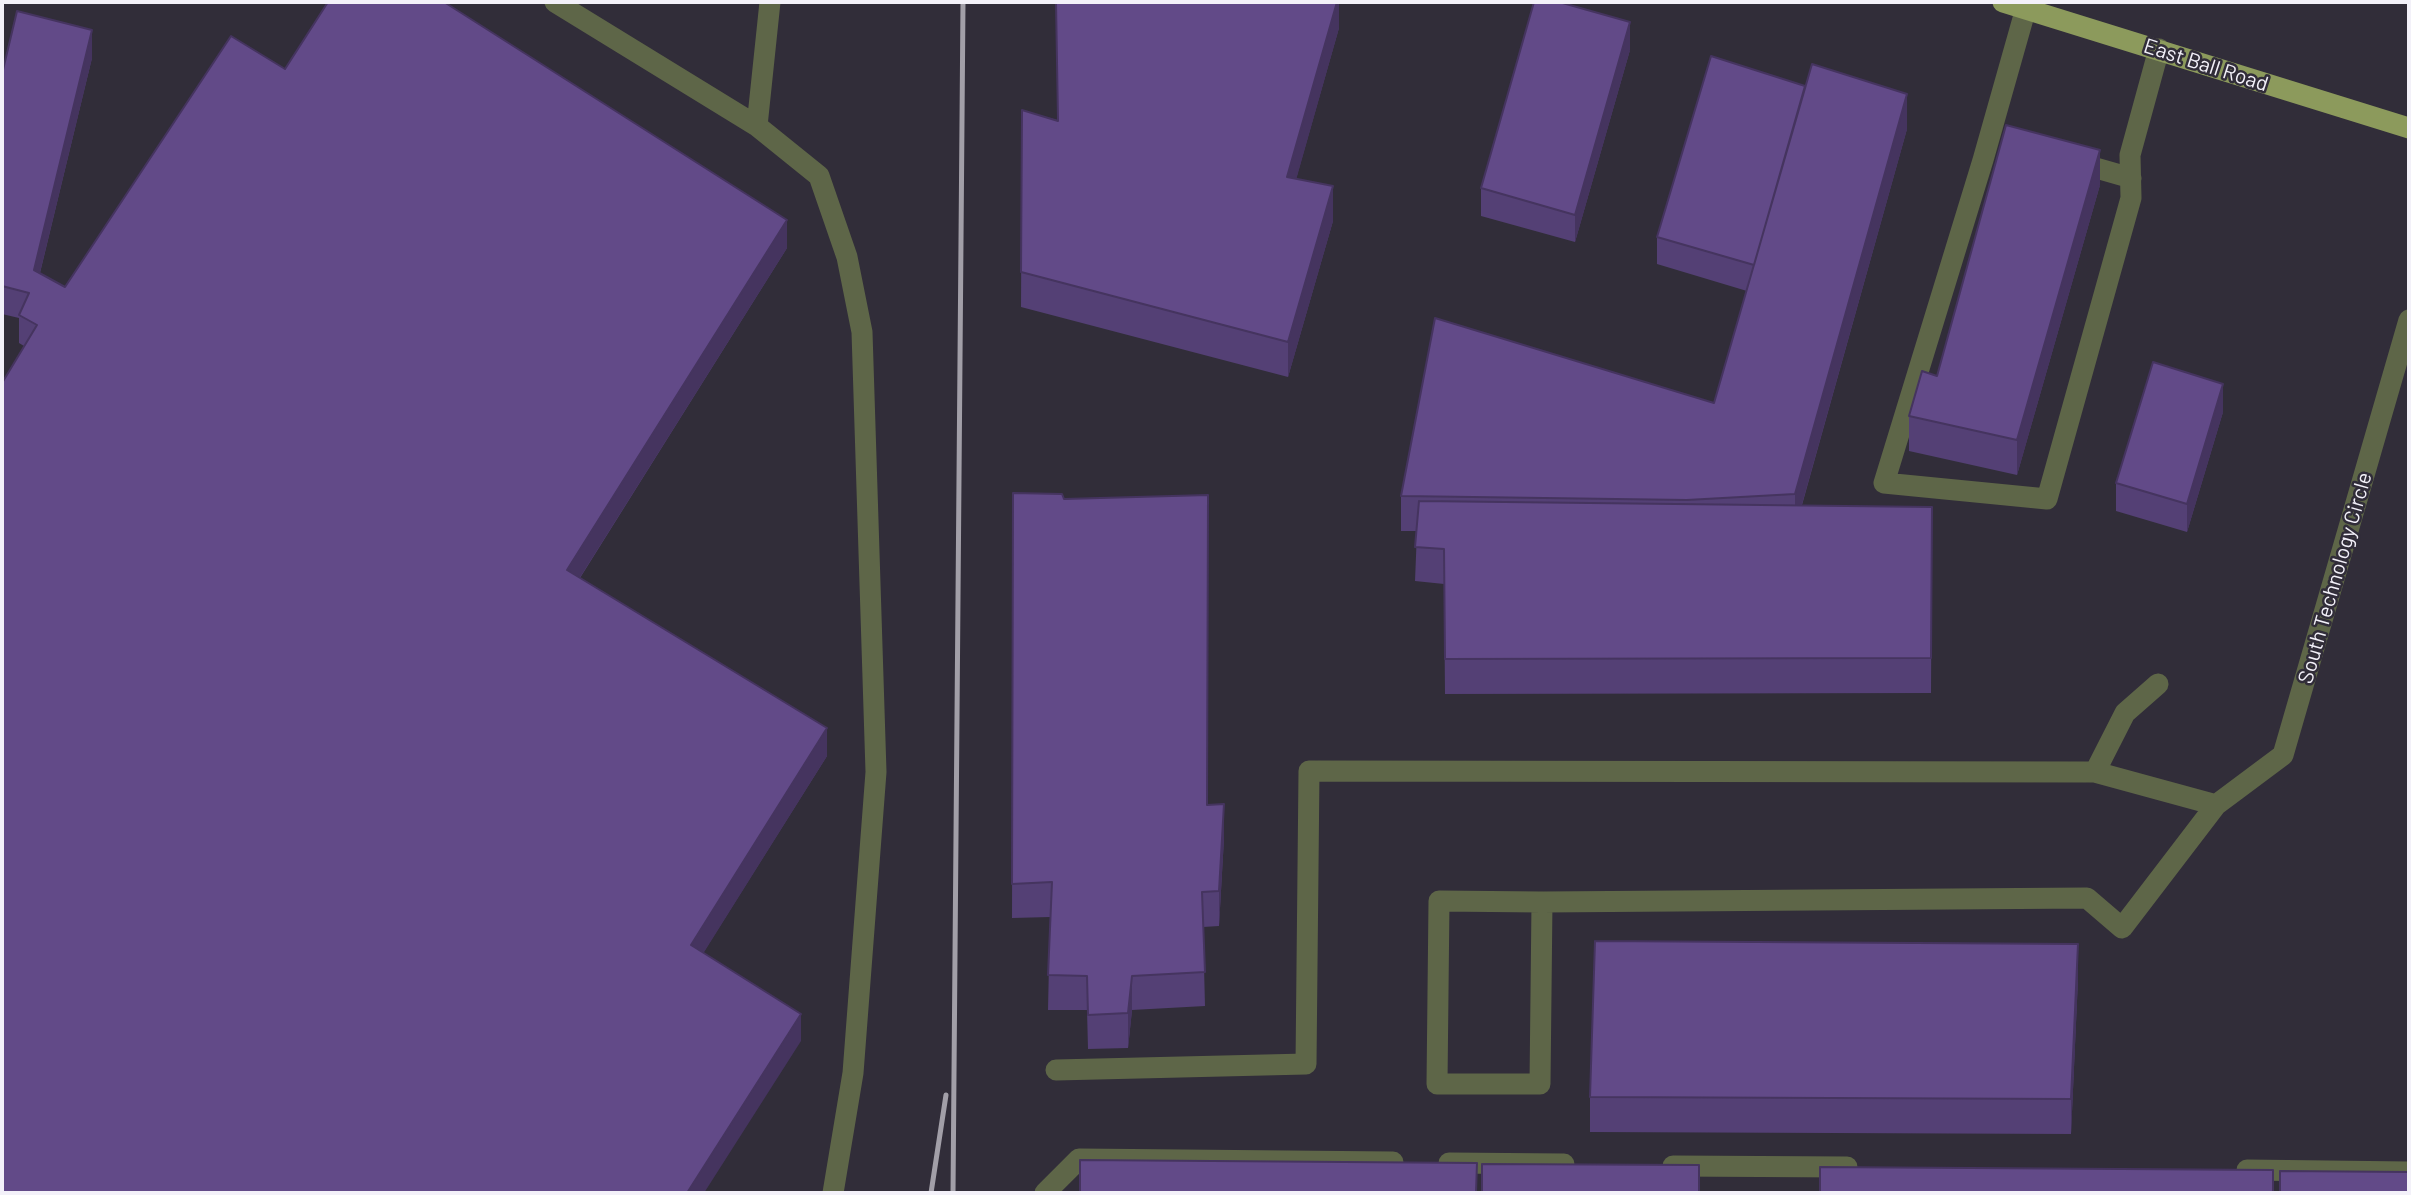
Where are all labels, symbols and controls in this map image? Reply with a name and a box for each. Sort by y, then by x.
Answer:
street label: East Ball Road [2141,33,2271,97]
street label: South Technology Circle [2293,469,2377,687]

